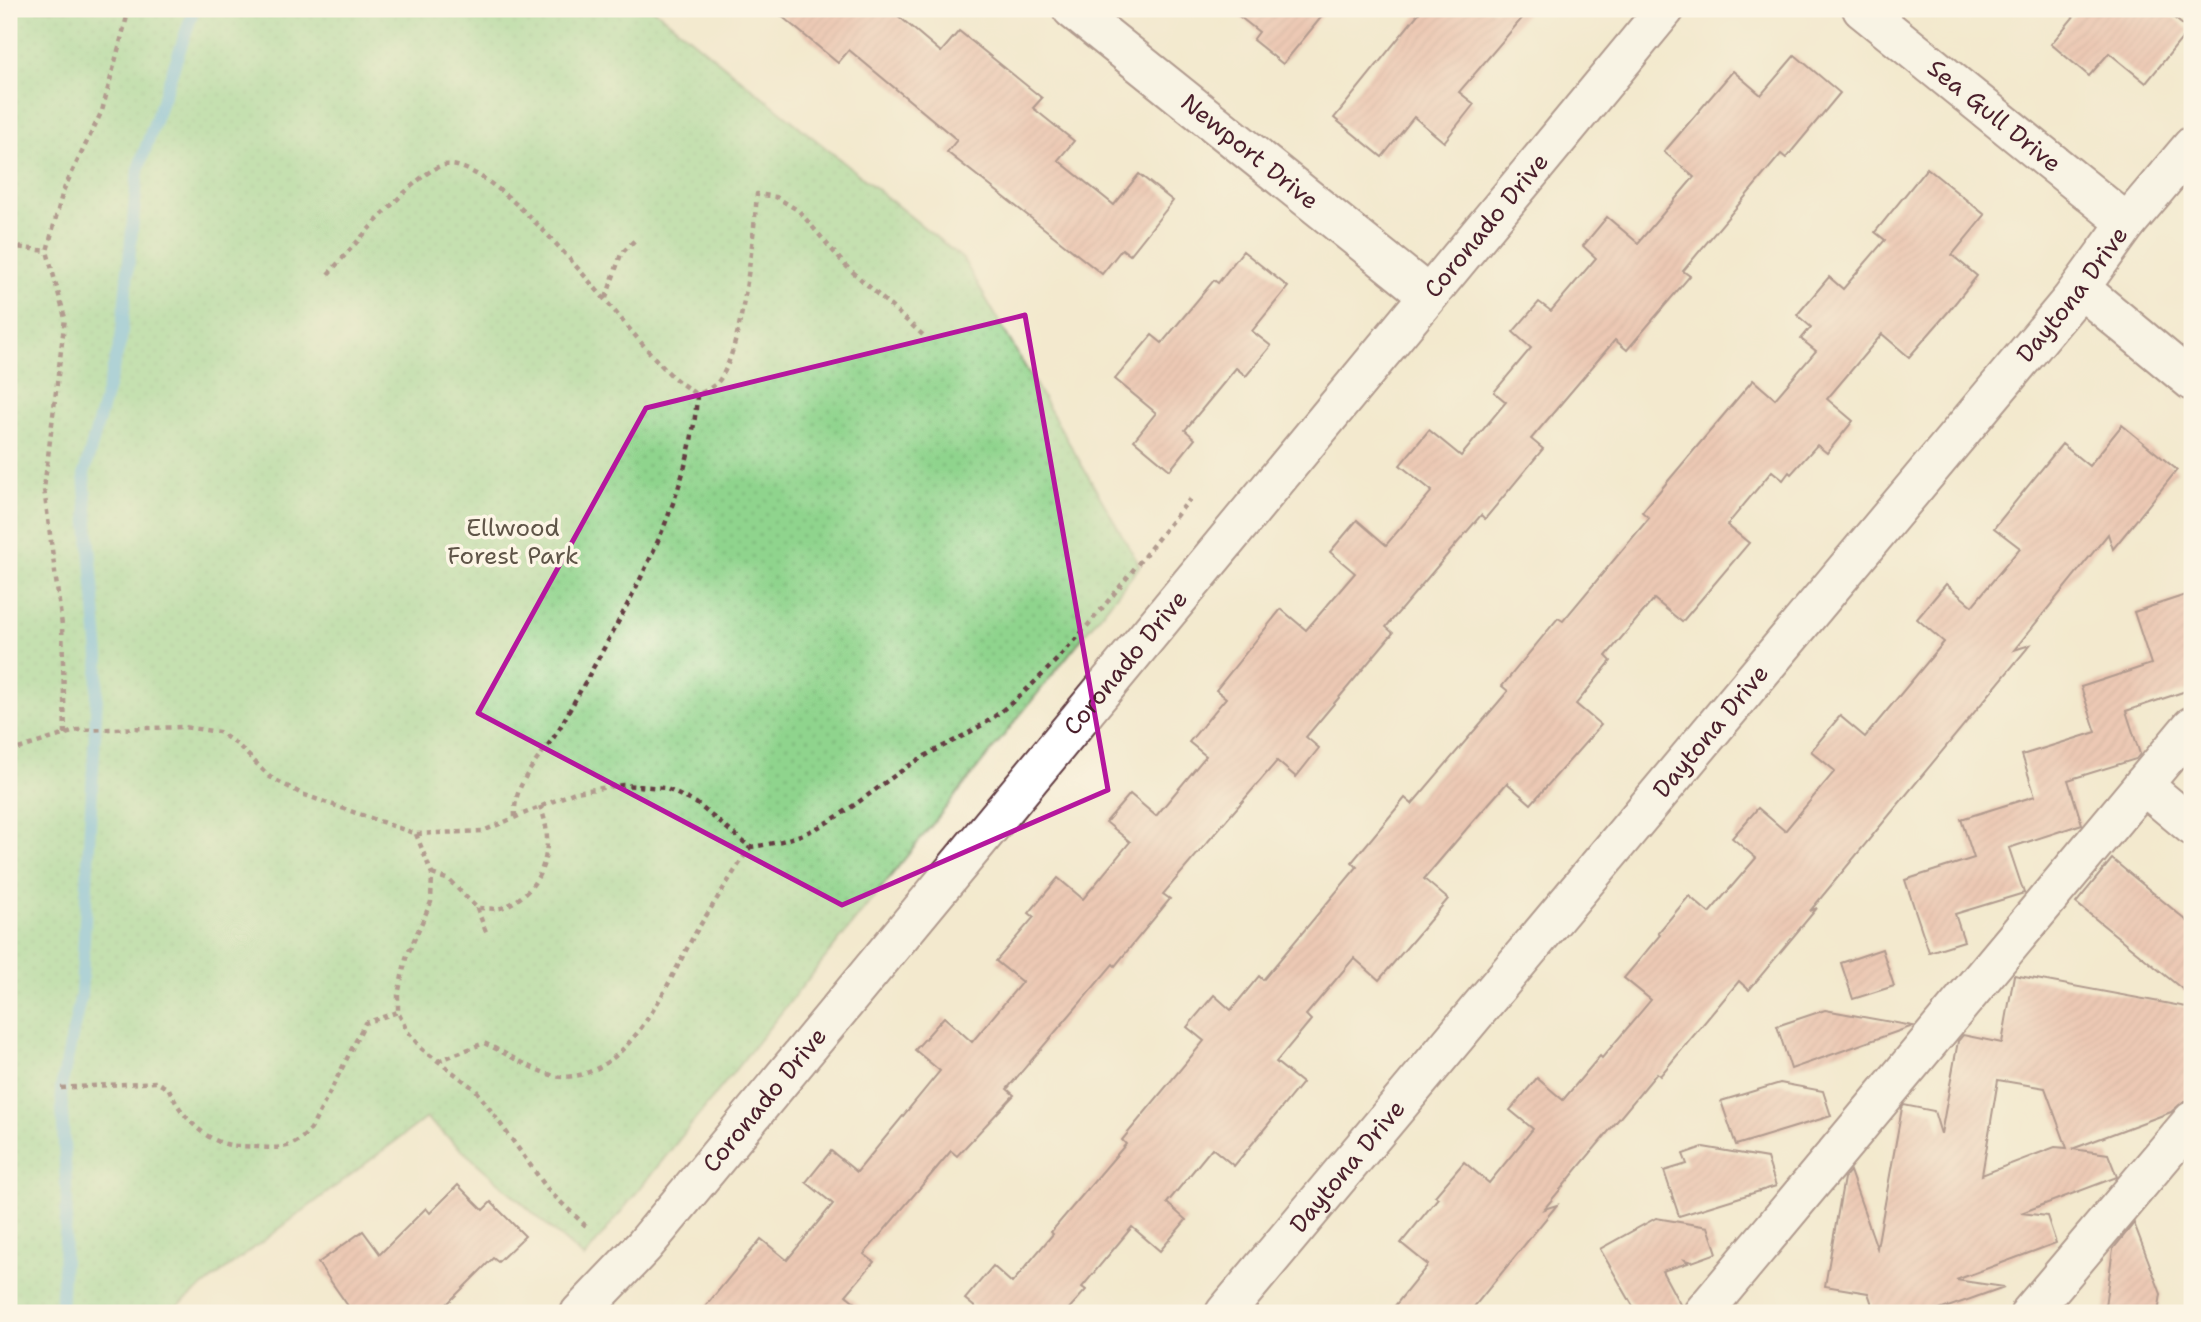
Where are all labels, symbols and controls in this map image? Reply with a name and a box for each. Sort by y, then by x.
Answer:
street label: Sea Gull Drive [1921,52,2068,180]
street label: Newport Drive [1174,87,1325,217]
street label: Coronado Drive [1417,146,1556,305]
street label: Daytona Drive [2009,220,2135,369]
park label: Ellwood Forest Park [447,512,579,572]
street label: Coronado Drive [1056,583,1195,742]
street label: Daytona Drive [1646,658,1776,805]
street label: Coronado Drive [695,1021,834,1179]
street label: Daytona Drive [1282,1093,1412,1240]

